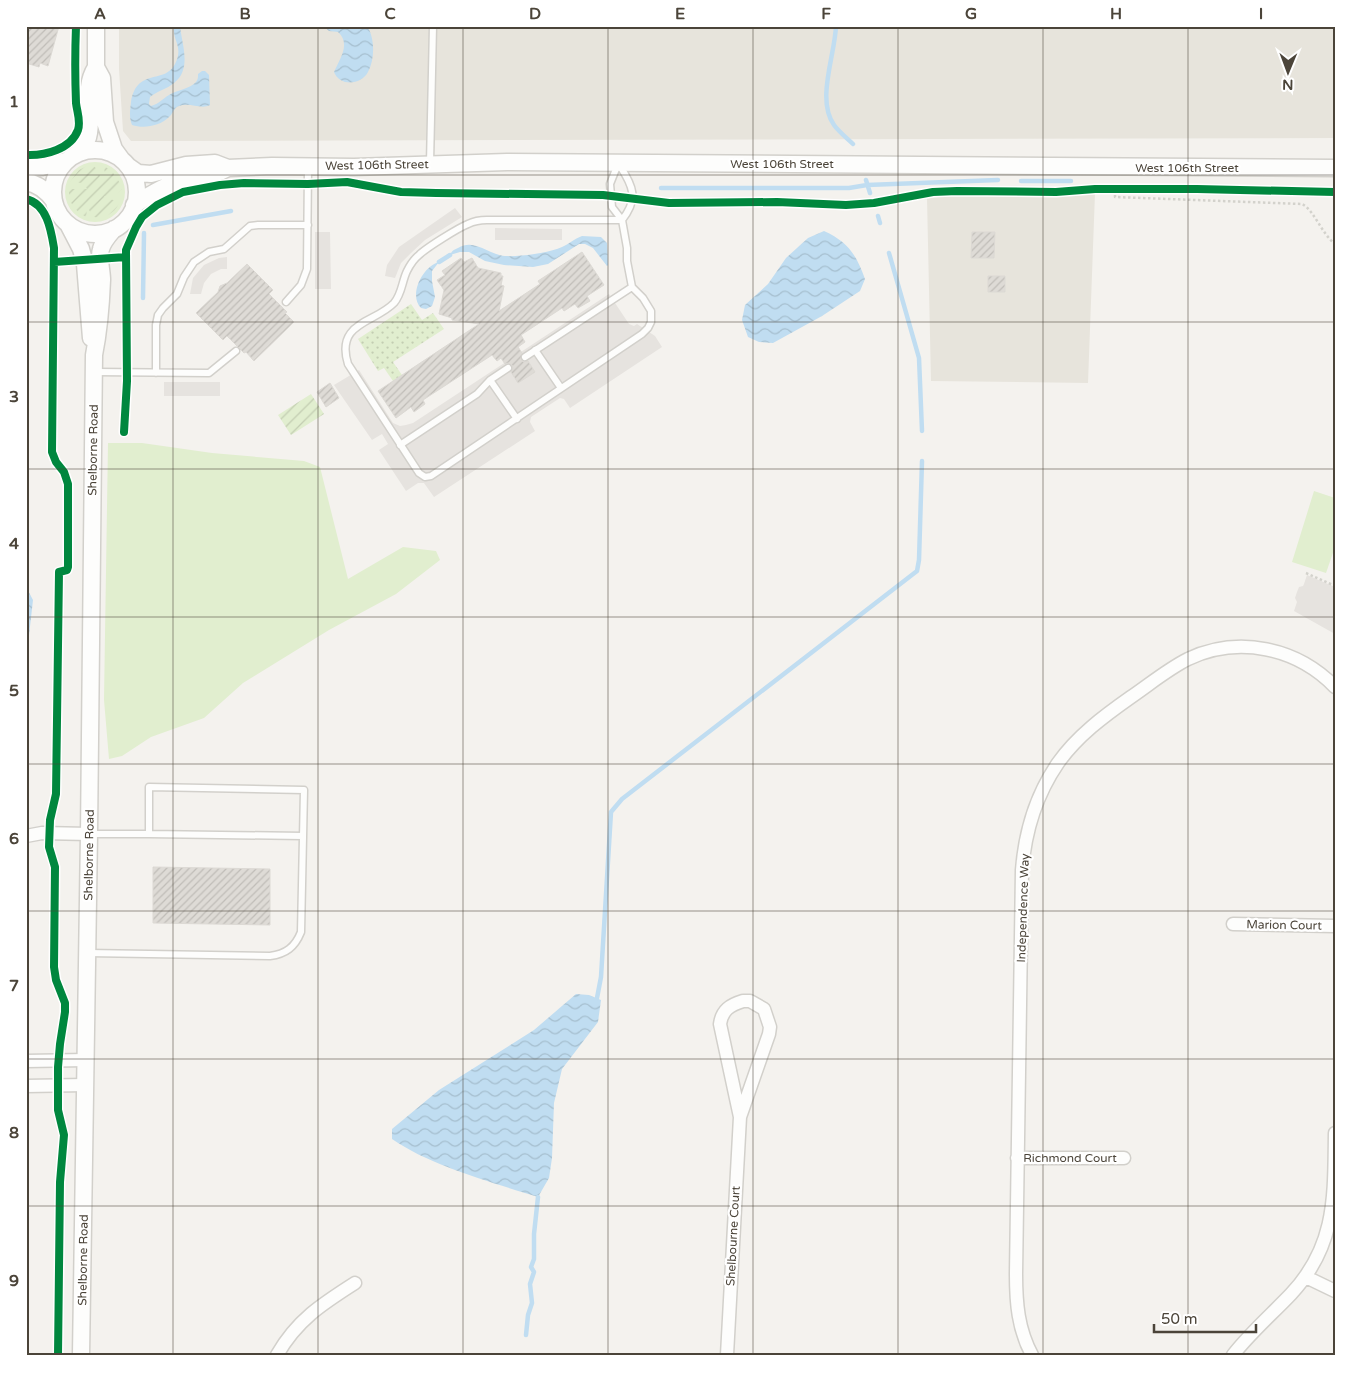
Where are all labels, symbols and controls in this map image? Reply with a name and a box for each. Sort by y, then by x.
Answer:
text: A [94,4,106,24]
text: B [239,4,251,24]
text: C [384,4,396,24]
text: D [529,4,541,24]
text: E [675,4,685,24]
text: F [821,4,831,24]
text: G [965,4,977,24]
text: H [1110,4,1122,24]
text: I [1259,4,1263,24]
north arrow [1264,48,1314,98]
text: N [1282,76,1294,93]
text: 1 [9,92,19,112]
street label: West 106th Street [325,157,429,173]
street label: West 106th Street [730,157,834,171]
street label: West 106th Street [1135,161,1239,175]
text: 2 [9,239,19,259]
text: 3 [9,387,19,407]
street label: Shelborne Road [85,404,101,496]
text: 4 [9,534,19,554]
text: 5 [9,681,19,701]
street label: Shelborne Road [81,809,97,901]
text: 6 [9,829,19,849]
street label: Independence Way [1014,853,1032,963]
street label: Marion Court [1246,917,1322,933]
text: 7 [9,976,19,996]
text: 8 [9,1123,19,1143]
street label: Richmond Court [1023,1151,1117,1165]
street label: Shelbourne Court [723,1185,743,1286]
street label: Shelborne Road [75,1214,91,1306]
text: 9 [9,1271,19,1291]
scale bar [1154,1301,1256,1333]
text: 50 m [1161,1310,1198,1328]

